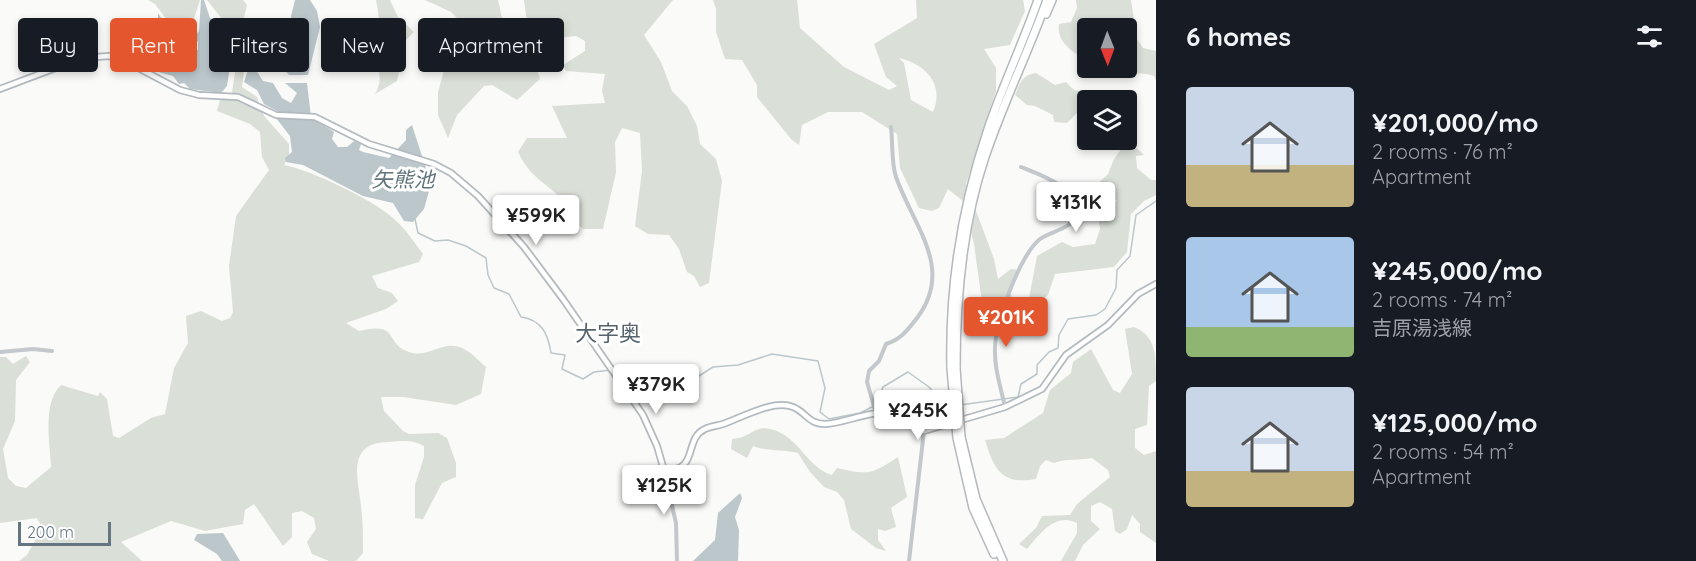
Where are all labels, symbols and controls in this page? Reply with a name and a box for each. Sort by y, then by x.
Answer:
chip: Buy [18,18,98,72]
chip: Rent [110,18,197,72]
chip: Filters [209,18,309,72]
chip: New [321,18,406,72]
chip: Apartment [418,18,564,72]
north arrow [1077,18,1137,78]
map controls [1077,18,1137,150]
text: 6 homes [1186,20,1291,53]
icon: filters [1633,20,1666,53]
button: layers [1077,90,1137,150]
text: ¥201,000/mo [1372,106,1538,139]
icon: home [1234,111,1306,183]
text: 2 rooms · 76 m² [1372,139,1513,164]
text: Apartment [1372,164,1472,189]
water label: 矢熊池 [372,166,436,192]
pin: ¥131K [1034,182,1118,233]
text: ¥131K [1050,189,1102,214]
pin: ¥599K [494,195,578,246]
text: ¥599K [506,202,566,227]
text: ¥245,000/mo [1372,254,1543,287]
icon: home [1234,261,1306,333]
text: 2 rooms · 74 m² [1372,287,1512,312]
pin: ¥201K [964,297,1048,348]
text: ¥201K [978,304,1034,329]
text: 吉原湯浅線 [1372,315,1472,340]
district label: 大字奥 [575,319,641,347]
pin: ¥379K [614,364,698,415]
text: ¥379K [627,371,685,396]
pin: ¥245K [876,390,960,441]
text: ¥245K [888,397,948,422]
text: ¥125,000/mo [1372,406,1537,439]
icon: home [1234,411,1306,483]
text: 2 rooms · 54 m² [1372,439,1514,464]
text: Apartment [1372,464,1472,489]
pin: ¥125K [622,465,706,516]
text: ¥125K [636,472,692,497]
scale bar [18,519,111,546]
text: 200 m [27,522,74,542]

